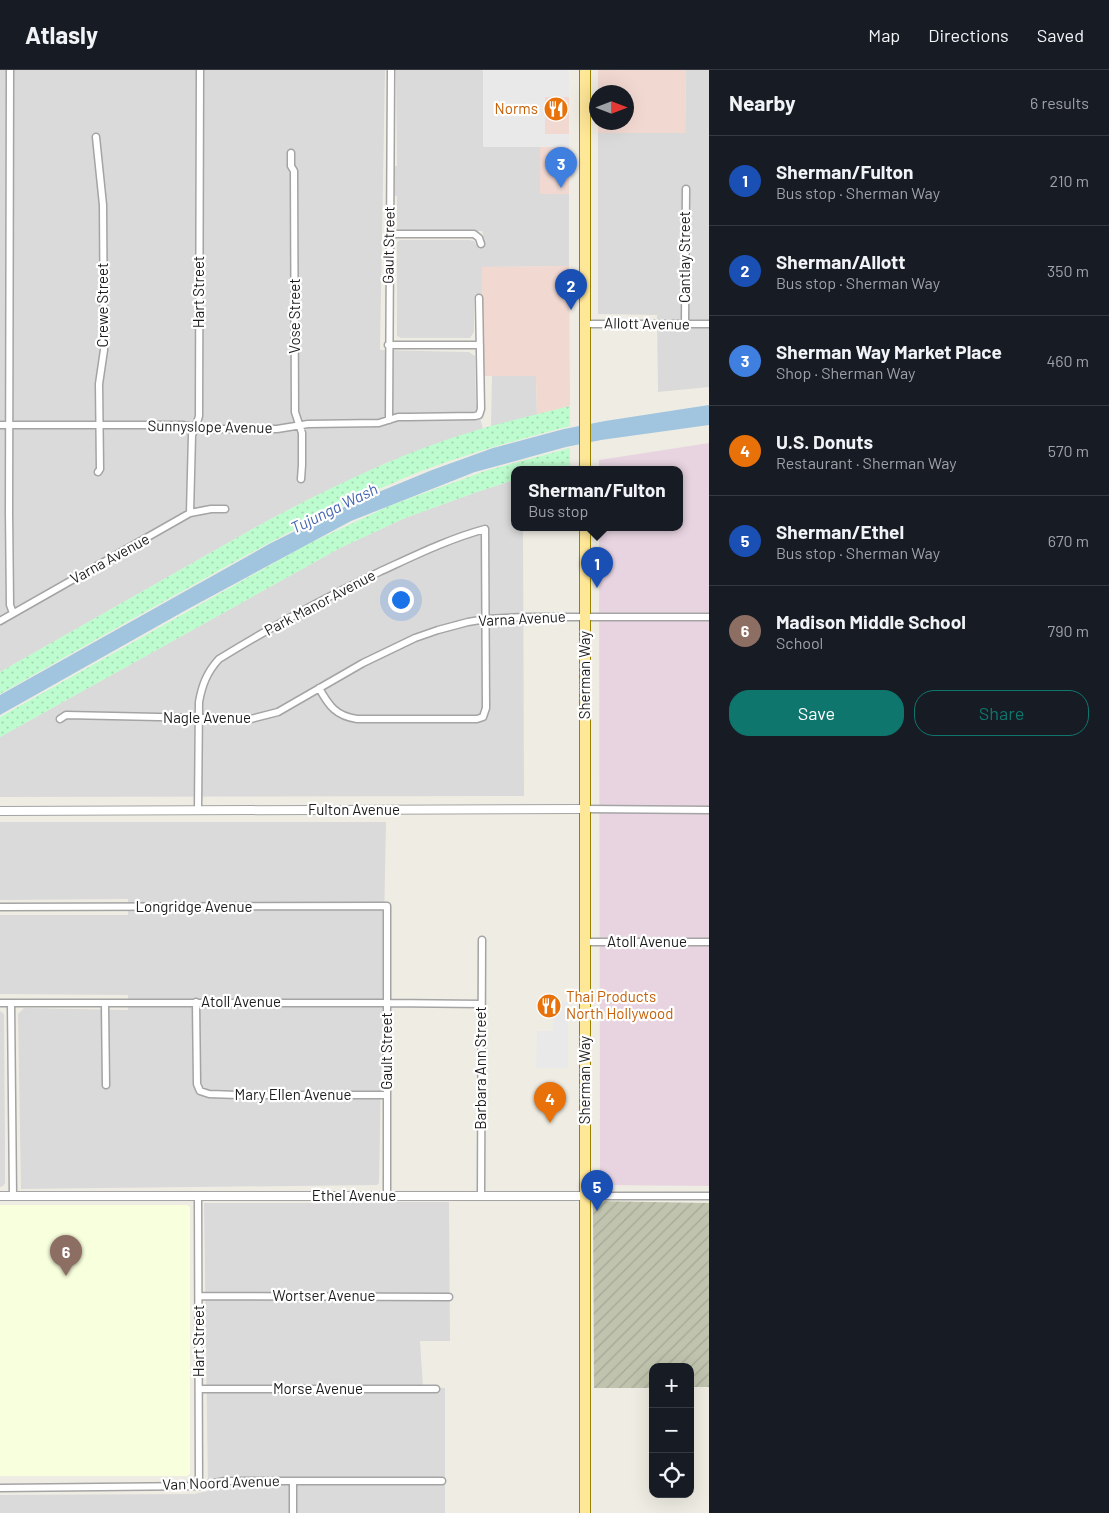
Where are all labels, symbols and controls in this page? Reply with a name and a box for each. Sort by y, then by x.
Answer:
text: Atlasly [25,20,98,49]
text: Map [868,24,900,46]
text: Directions [928,24,1009,46]
text: Saved [1037,24,1084,46]
north arrow [589,85,634,130]
text: Nearby [729,90,795,115]
text: 6 results [1030,93,1089,112]
restaurant icon: Norms [543,96,569,122]
place label: Norms [495,99,538,117]
pin: 3 [545,147,577,188]
text: Sherman/Fulton [776,160,913,183]
text: 1 [742,171,748,190]
text: 210 m [1050,171,1089,190]
text: Bus stop · Sherman Way [776,183,940,202]
street label: Gault Street [378,206,398,284]
street label: Cantlay Street [675,211,693,303]
text: Sherman/Allott [776,250,906,273]
street label: Hart Street [189,256,207,328]
text: 2 [741,261,749,280]
text: 350 m [1047,261,1089,280]
street label: Crewe Street [93,263,111,347]
pin: 2 [555,269,587,310]
text: Bus stop · Sherman Way [776,273,940,292]
street label: Vose Street [285,278,303,354]
street label: Allott Avenue [604,313,690,333]
text: Sherman Way Market Place [776,340,1002,363]
text: 3 [741,351,749,370]
text: 460 m [1046,351,1089,370]
text: Shop · Sherman Way [776,363,915,382]
street label: Sunnyslope Avenue [147,416,273,436]
text: U.S. Donuts [776,430,873,453]
text: 4 [740,441,750,460]
text: 570 m [1048,441,1089,460]
text: Restaurant · Sherman Way [776,453,957,472]
popup [511,466,683,531]
water label: Tujunga Wash [287,478,380,537]
text: Sherman/Fulton [528,478,666,501]
text: Bus stop [528,501,588,520]
text: Sherman/Ethel [776,520,904,543]
street label: Varna Avenue [67,529,152,587]
text: 5 [741,531,749,550]
text: 670 m [1048,531,1089,550]
text: Bus stop · Sherman Way [776,543,940,562]
pin: 1 [581,547,613,588]
street label: Park Manor Avenue [261,565,378,639]
your location [388,587,414,613]
street label: Varna Avenue [478,607,566,629]
text: Madison Middle School [776,610,966,633]
text: 6 [741,621,749,640]
text: 790 m [1048,621,1089,640]
street label: Sherman Way [575,631,593,719]
text: School [776,633,823,652]
button: Save [729,690,904,736]
button: Share [914,690,1089,736]
street label: Nagle Avenue [163,708,251,726]
street label: Fulton Avenue [308,800,400,818]
street label: Longridge Avenue [136,897,252,915]
street label: Atoll Avenue [607,932,687,950]
place label: Thai Products North Hollywood [566,987,673,1022]
street label: Atoll Avenue [201,992,281,1010]
restaurant icon: Thai Products North Hollywood [536,993,562,1019]
street label: Barbara Ann Street [471,1006,489,1130]
street label: Gault Street [377,1012,395,1090]
street label: Sherman Way [575,1036,593,1124]
pin: 4 [534,1082,566,1123]
street label: Mary Ellen Avenue [235,1085,351,1103]
pin: 5 [581,1170,613,1211]
street label: Ethel Avenue [312,1186,396,1204]
pin: 6 [50,1235,82,1276]
street label: Wortser Avenue [272,1286,376,1304]
street label: Hart Street [189,1305,207,1377]
map controls [649,1363,694,1498]
button: + [649,1363,694,1408]
street label: Morse Avenue [273,1379,363,1397]
button: − [649,1408,694,1453]
button: locate [649,1453,694,1498]
street label: Van Noord Avenue [162,1471,280,1493]

